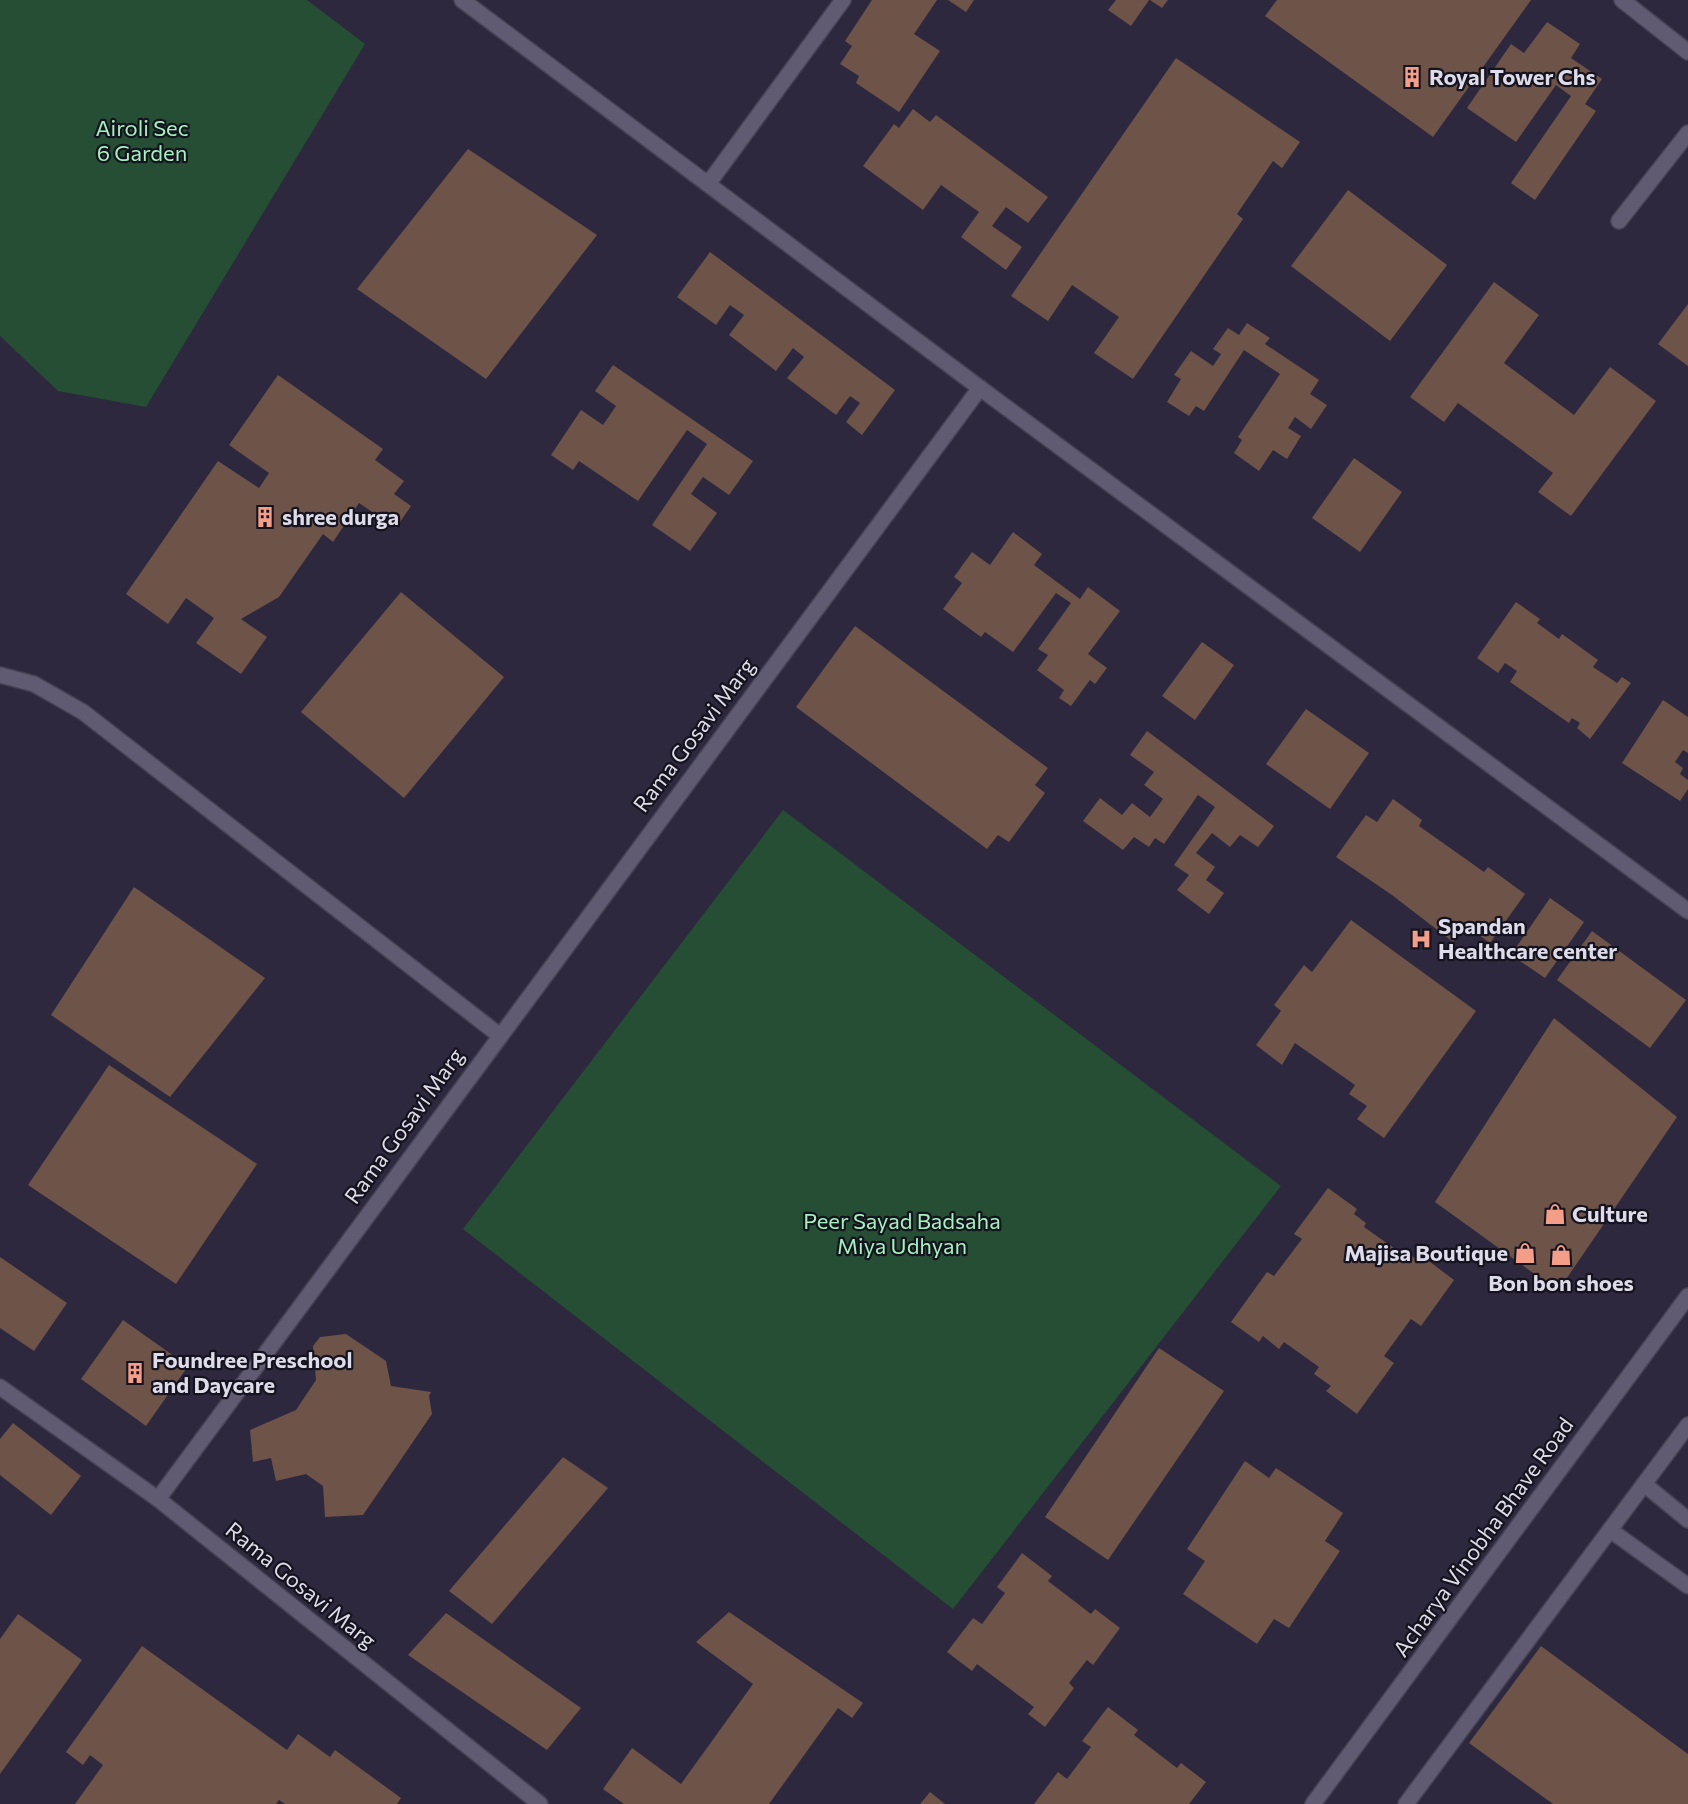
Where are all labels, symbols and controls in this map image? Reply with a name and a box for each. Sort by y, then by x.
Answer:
place label: Royal Tower Chs [1429,63,1596,90]
building icon: Royal Tower Chs [1400,65,1424,89]
park label: Airoli Sec 6 Garden [95,114,189,166]
place label: shree durga [282,503,399,530]
building icon: shree durga [253,505,277,529]
street label: Rama Gosavi Marg [627,652,760,817]
place label: Spandan Healthcare center [1438,912,1617,964]
hospital icon: Spandan Healthcare center [1409,927,1433,951]
street label: Rama Gosavi Marg [338,1043,469,1209]
place label: Culture [1572,1200,1648,1227]
shop icon: Culture [1543,1202,1567,1226]
park label: Peer Sayad Badsaha Miya Udhyan [803,1207,1001,1259]
place label: Majisa Boutique [1344,1239,1508,1266]
shop icon: Majisa Boutique [1513,1241,1537,1265]
shop icon: Bon bon shoes [1549,1243,1573,1267]
place label: Bon bon shoes [1488,1269,1634,1296]
place label: Foundree Preschool and Daycare [152,1346,352,1398]
building icon: Foundree Preschool and Daycare [123,1361,147,1385]
street label: Acharya Vinobha Bhave Road [1387,1412,1579,1662]
street label: Rama Gosavi Marg [221,1516,382,1654]

